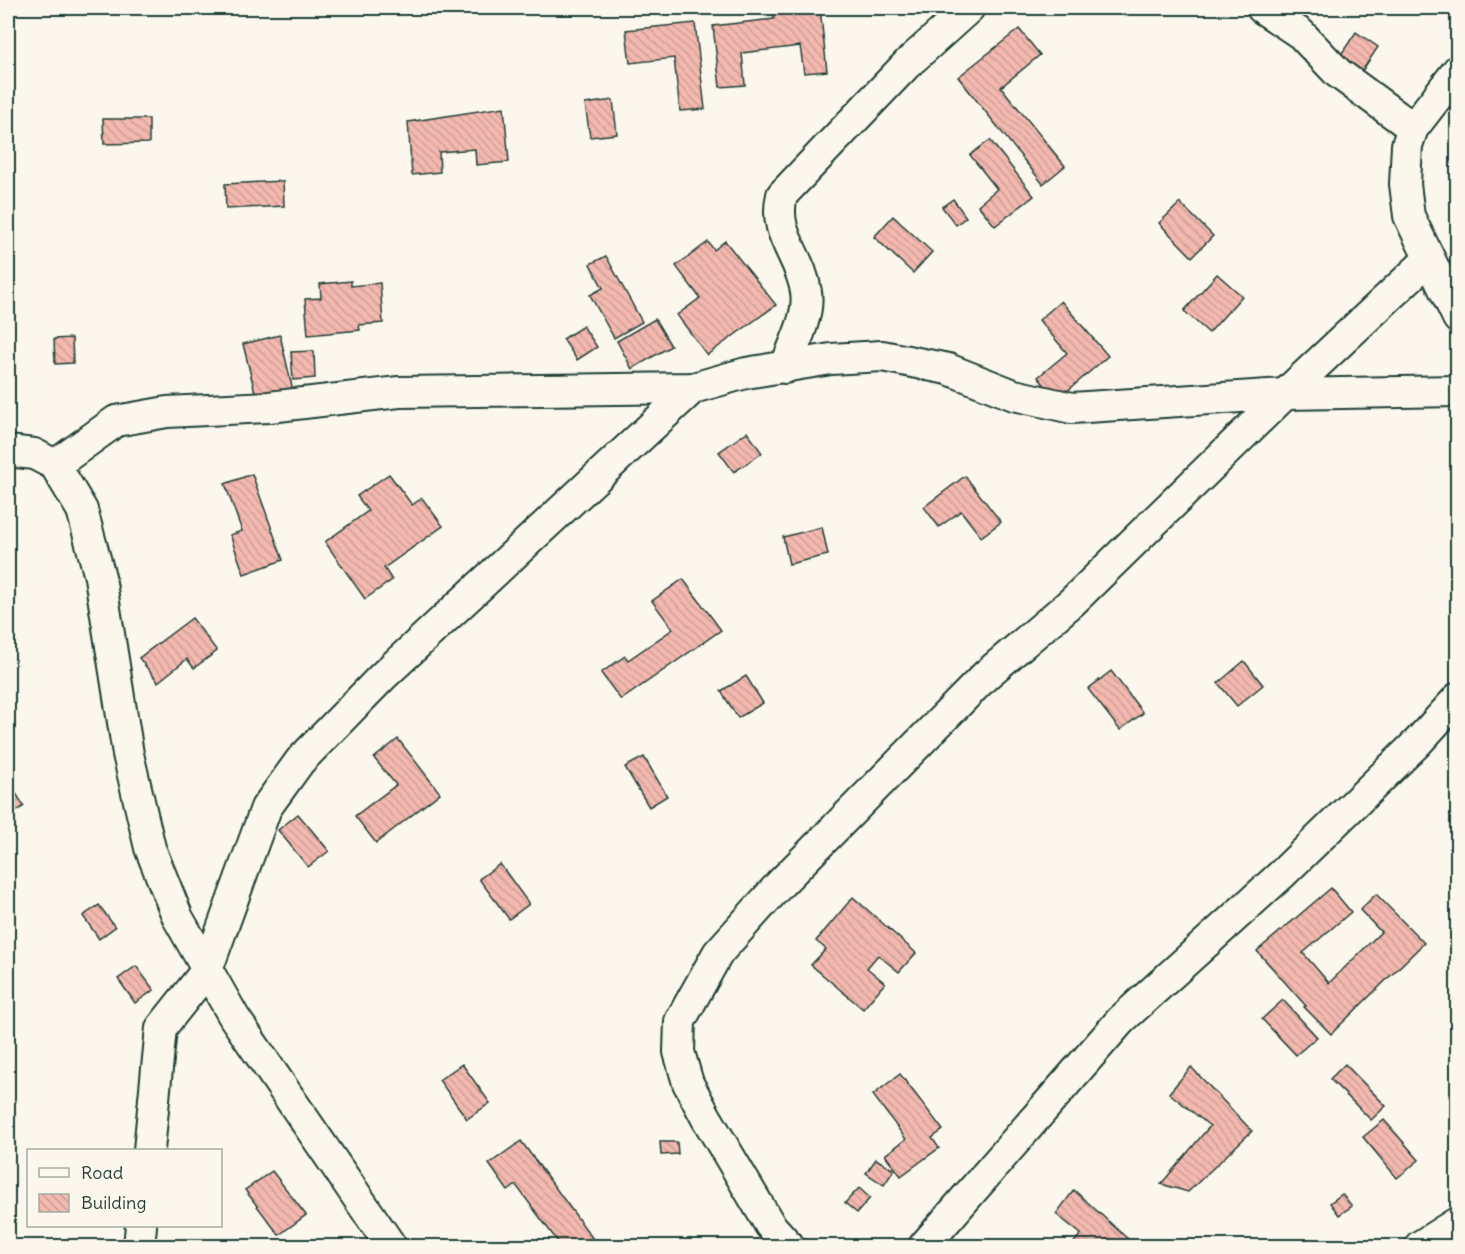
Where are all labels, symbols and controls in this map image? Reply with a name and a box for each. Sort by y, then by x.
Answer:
legend [27,1149,222,1227]
text: Road [81,1161,124,1184]
text: Building [81,1191,146,1214]

